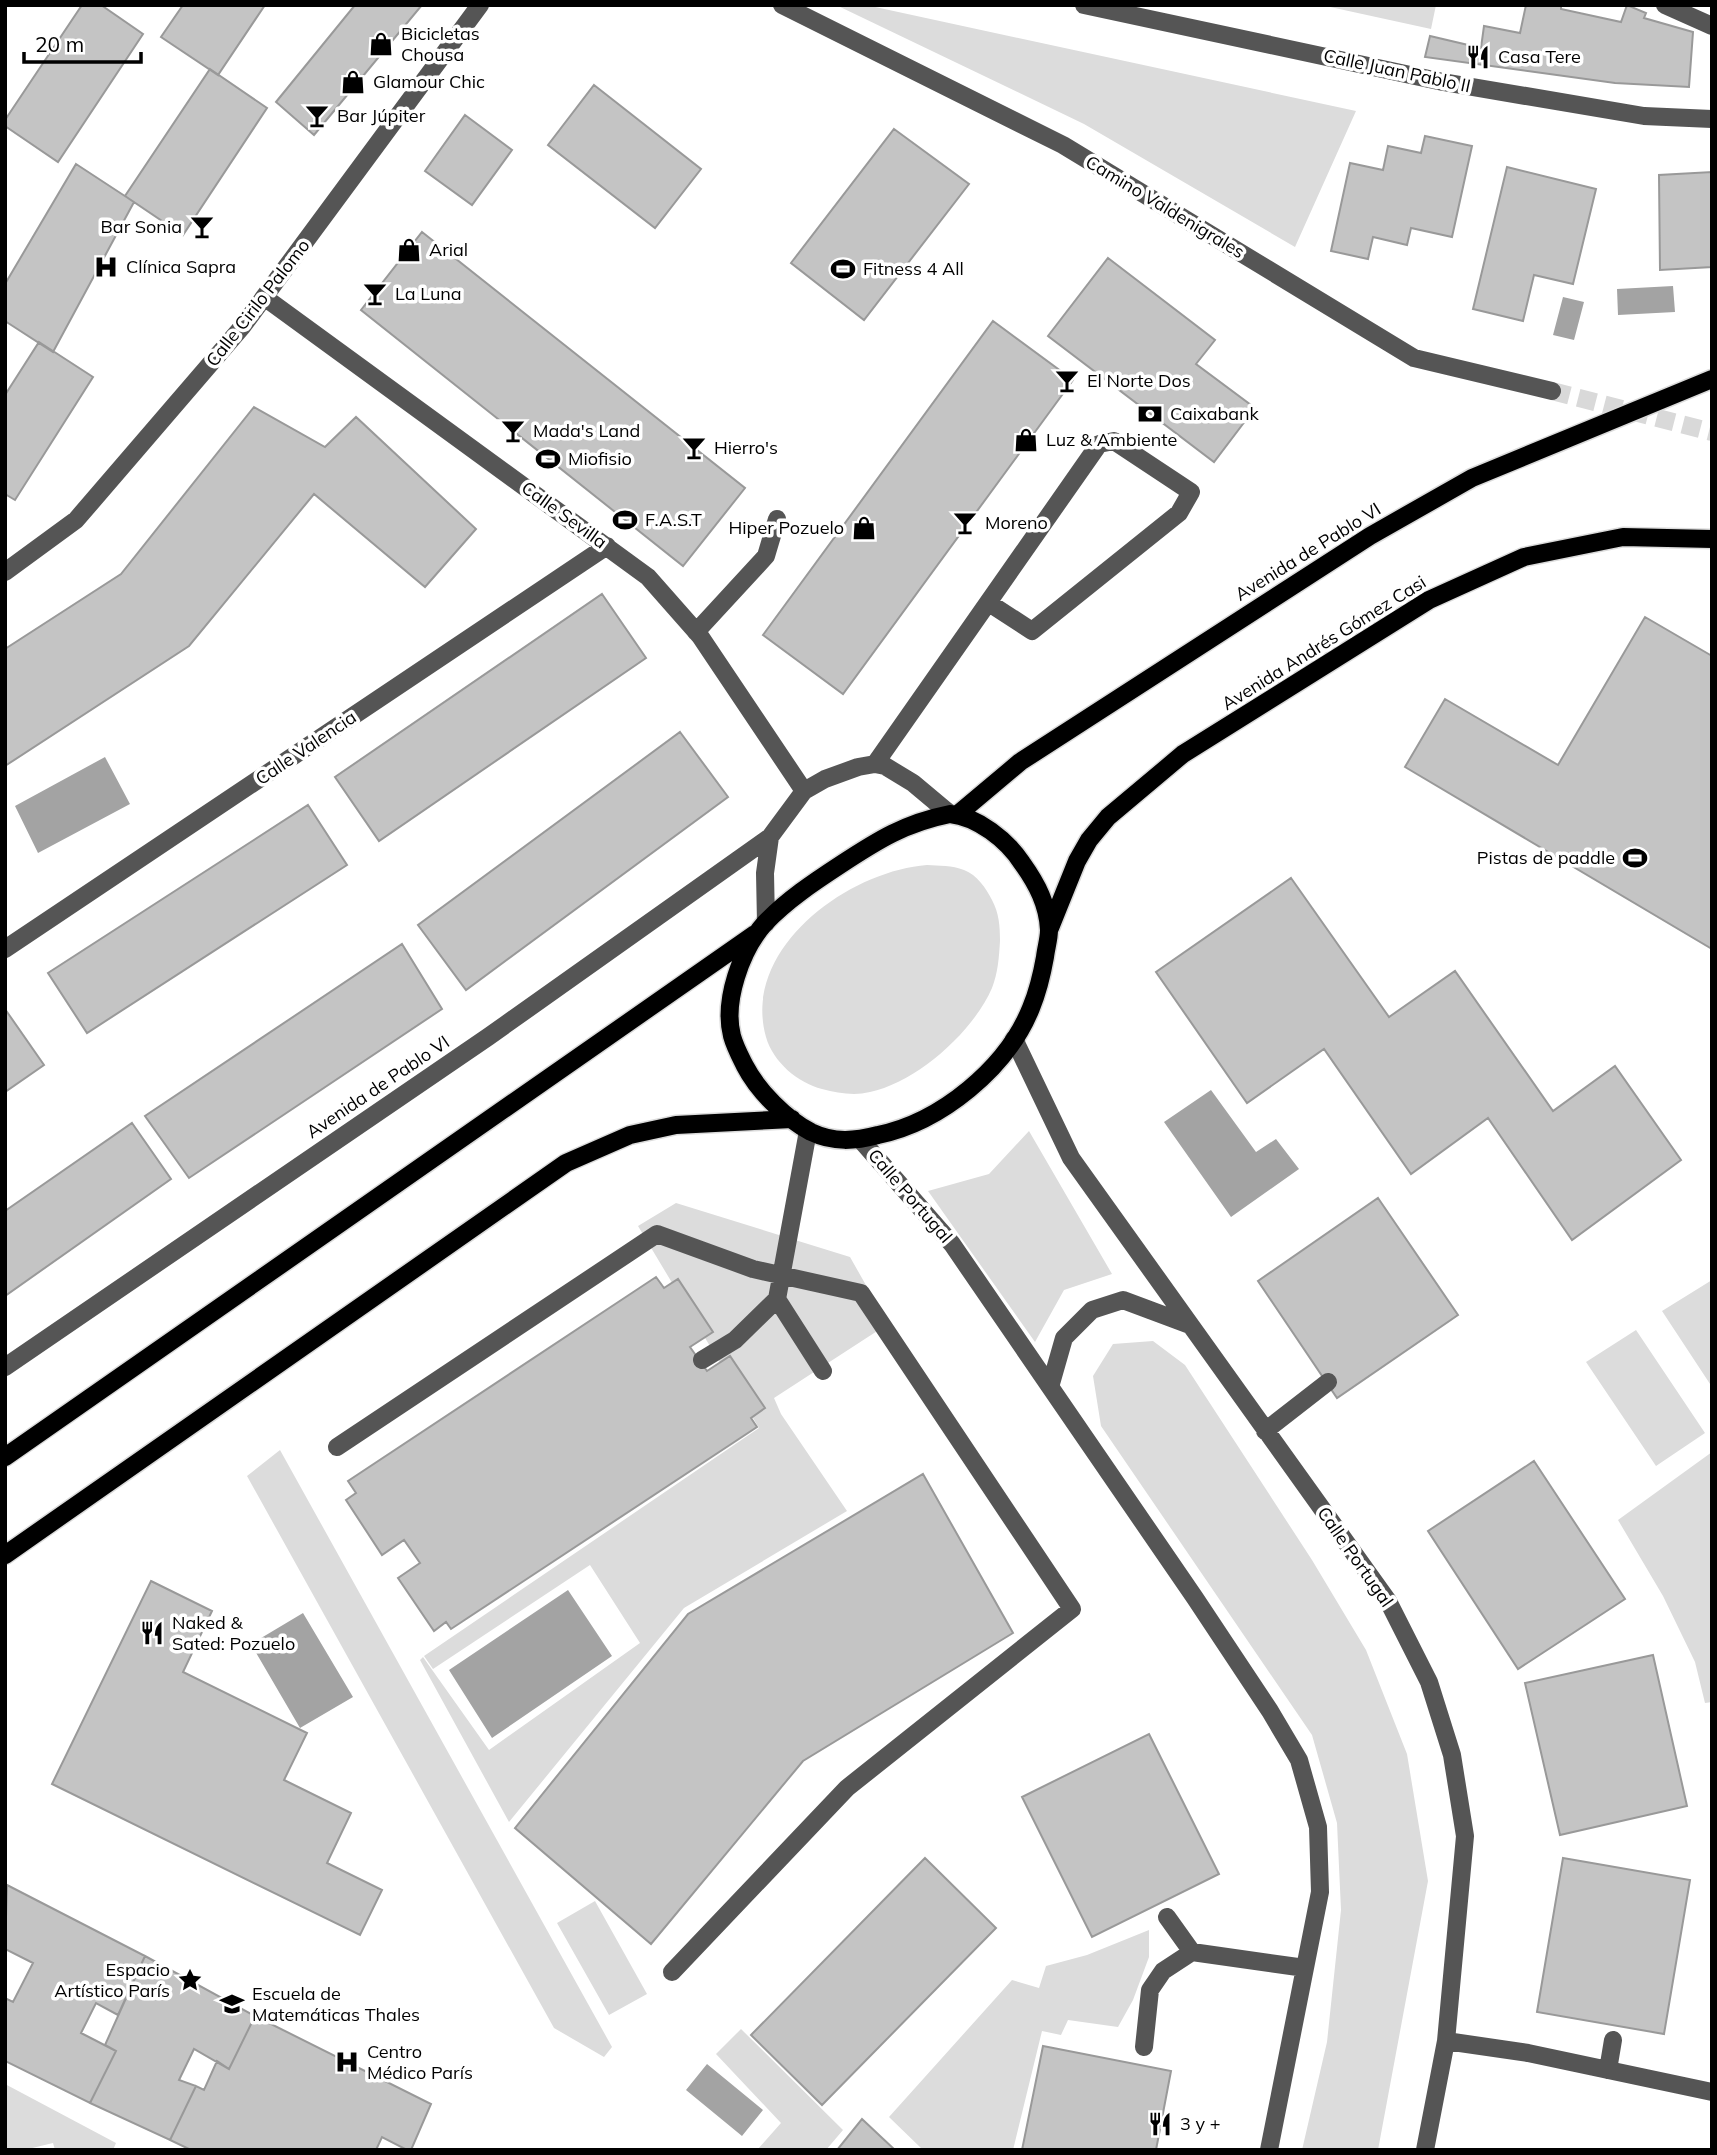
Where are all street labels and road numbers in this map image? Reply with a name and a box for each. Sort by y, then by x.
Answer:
street label: Calle Juan Pablo II [1321,44,1473,97]
street label: Camino Valdenigrales [1082,150,1249,263]
street label: Calle Cirilo Palomo [201,234,314,371]
street label: Calle Sevilla [517,476,611,553]
street label: Avenida de Pablo VI [1231,497,1385,606]
street label: Avenida Andrés Gómez Casi [1217,570,1430,715]
street label: Calle Valencia [251,705,361,790]
street label: Avenida de Pablo VI [302,1030,454,1143]
street label: Calle Portugal [863,1144,957,1247]
street label: Calle Portugal [1312,1502,1398,1611]

